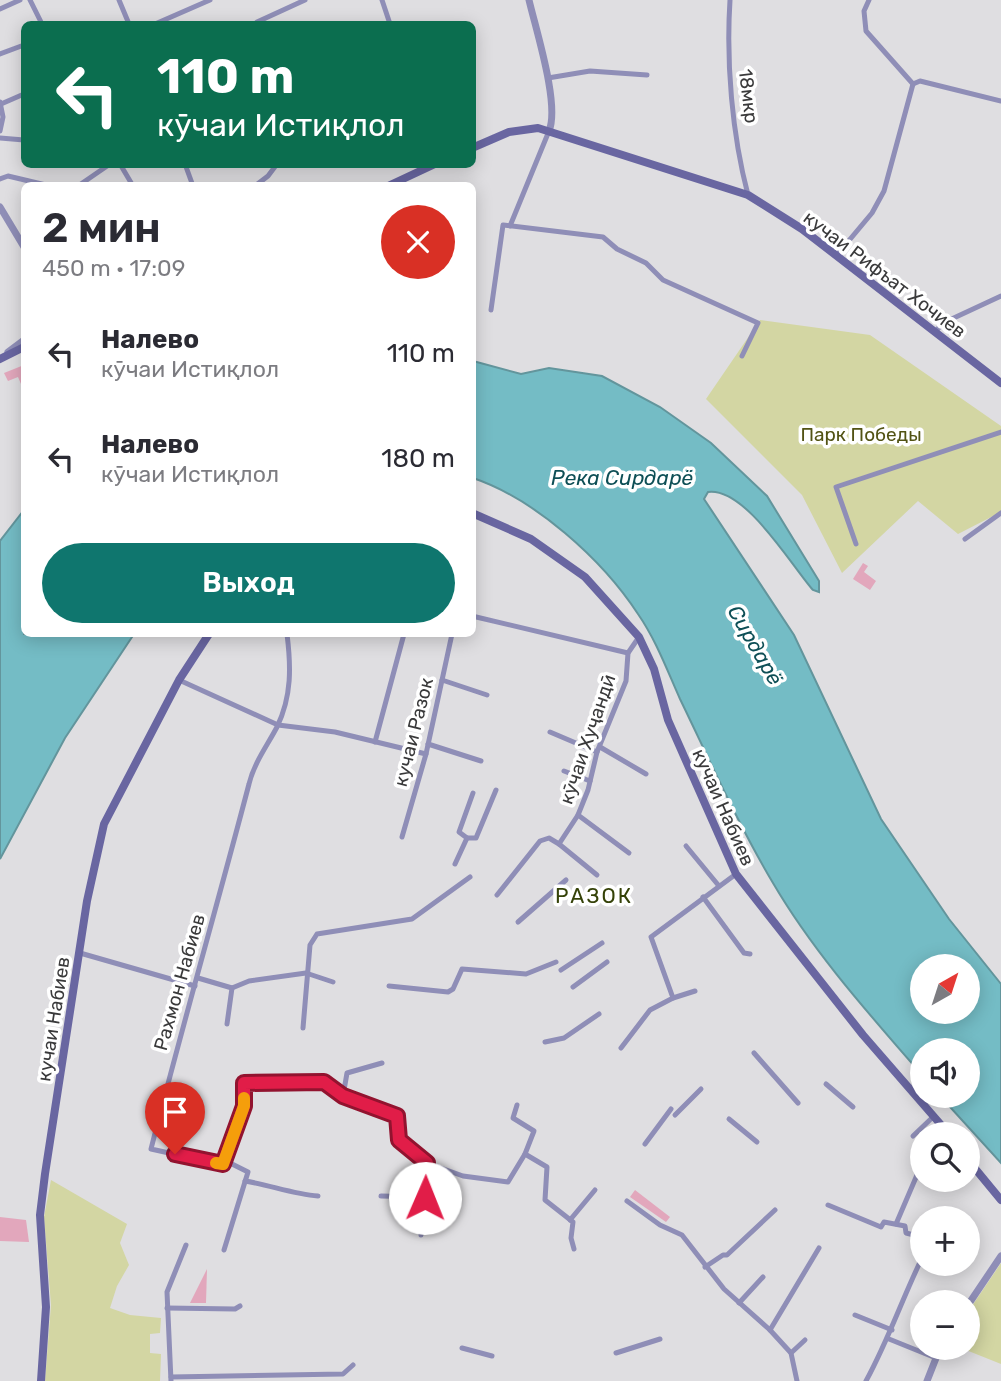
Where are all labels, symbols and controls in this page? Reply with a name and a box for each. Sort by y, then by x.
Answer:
text: 110 m [157,47,294,105]
icon: left [42,49,133,140]
street label: 18мкр [734,68,763,125]
text: кӯчаи Истиқлол [157,106,405,144]
text: 2 мин [42,203,161,253]
button: close [381,205,455,279]
street label: кучаи Рифъат Хочиев [799,206,970,343]
text: 450 m · 17:09 [42,254,185,282]
text: Налево [101,324,199,355]
icon: left [42,335,80,373]
text: 110 m [387,338,455,369]
text: кӯчаи Истиқлол [101,355,279,383]
park label: Парк Победы [800,423,922,446]
text: Налево [101,429,199,460]
icon: left [42,440,80,478]
text: 180 m [381,443,455,474]
text: кӯчаи Истиқлол [101,460,279,488]
water label: Река Сирдарё [551,465,693,490]
button: Выход [42,543,455,623]
water label: Сирдарё [723,600,788,689]
street label: кӯчаи Хуҷандӣ [555,671,620,807]
street label: кучаи Разок [389,675,438,789]
street label: кучаи Набиев [687,745,760,869]
district label: РАЗОК [555,883,633,908]
street label: Рахмон Набиев [149,911,210,1053]
north arrow [910,954,980,1024]
map controls [910,954,980,1360]
street label: кучаи Набиев [32,955,75,1083]
button: sound [910,1038,980,1108]
pin [145,1082,205,1154]
icon: arrive [156,1093,194,1131]
button: search [910,1122,980,1192]
position arrow [388,1161,462,1235]
button: + [910,1206,980,1276]
button: − [910,1290,980,1360]

